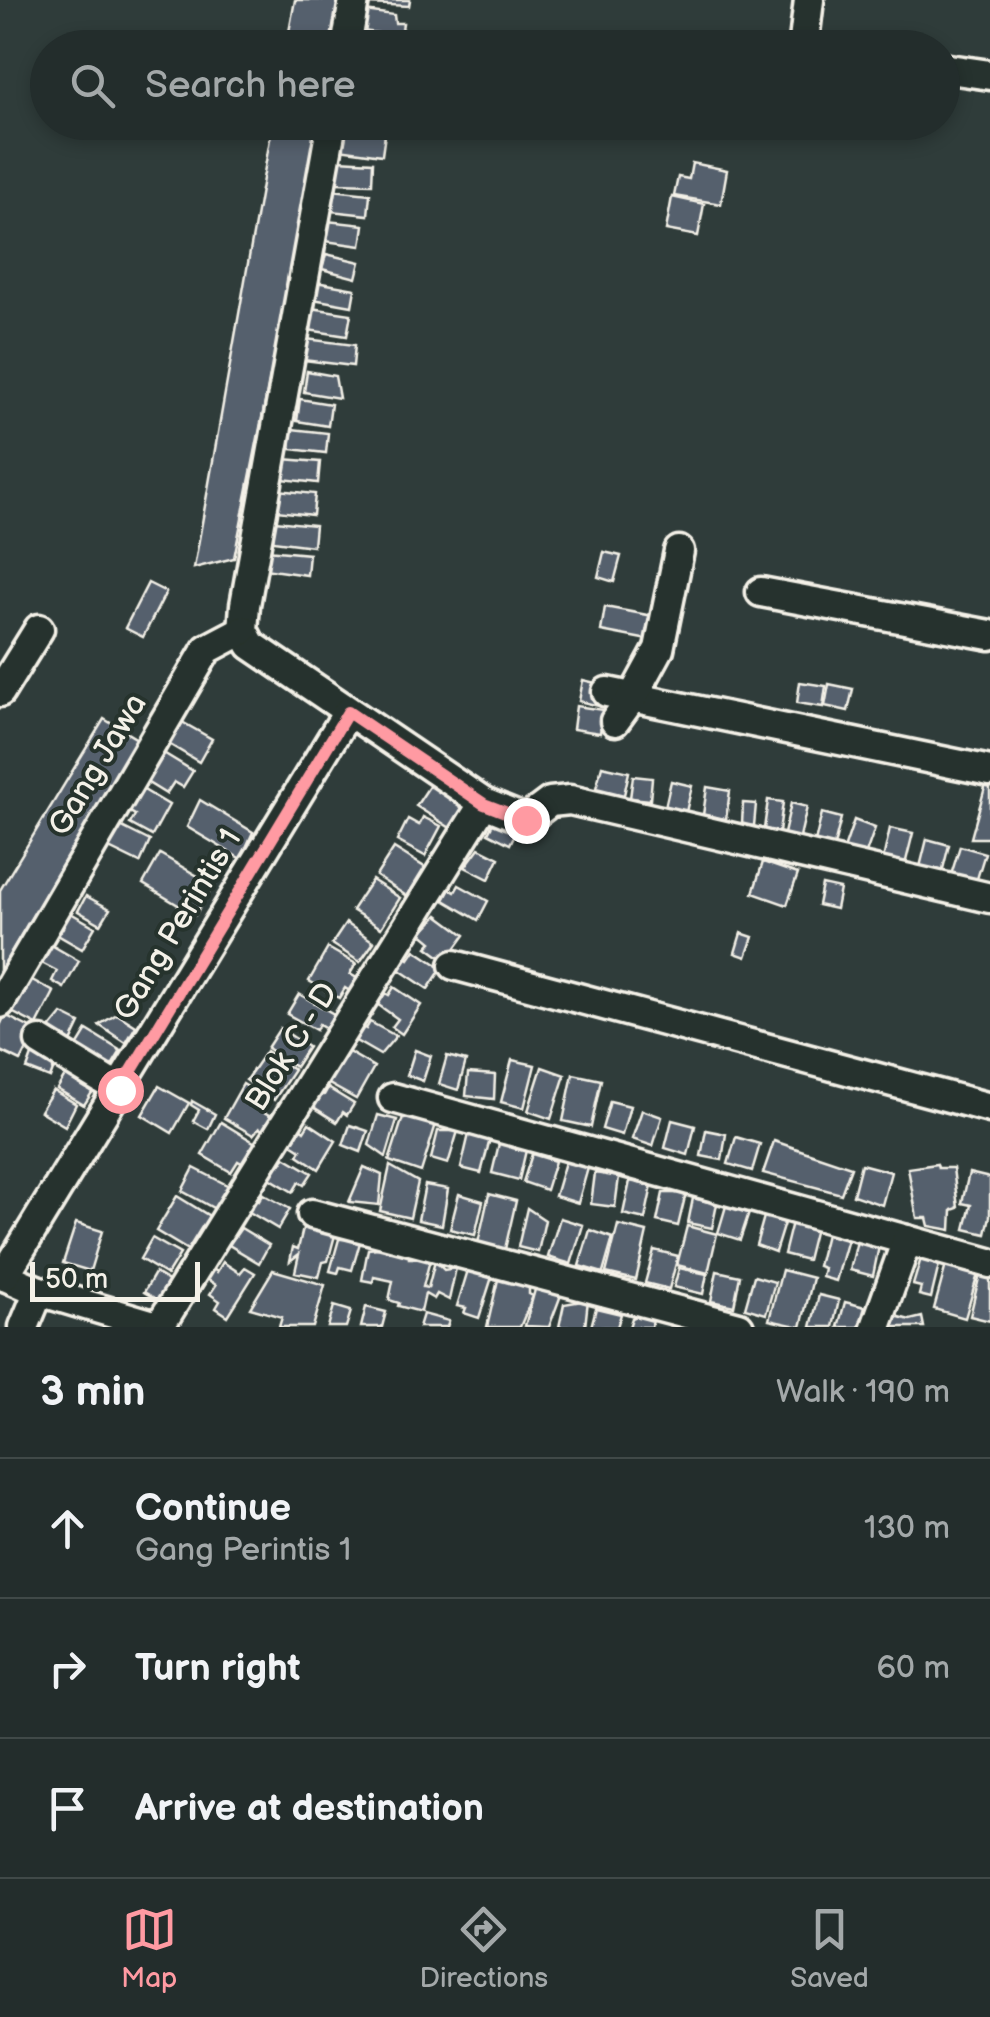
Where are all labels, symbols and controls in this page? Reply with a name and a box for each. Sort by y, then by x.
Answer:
search box [30,30,960,140]
icon: search [65,58,120,113]
text: Search here [145,63,356,108]
street label: Gang Jawa [40,687,156,843]
route end [504,798,550,844]
street label: Gang Perintis 1 [106,822,250,1028]
street label: Blok C - D [237,976,347,1118]
route start [98,1068,144,1114]
scale bar [30,1257,200,1302]
text: 50 m [45,1263,108,1296]
text: 3 min [40,1367,145,1418]
text: Walk · 190 m [776,1373,950,1412]
text: Continue [135,1486,291,1531]
icon: ahead [40,1501,95,1556]
text: 130 m [864,1509,950,1548]
text: Gang Perintis 1 [135,1531,351,1570]
icon: right [40,1641,95,1696]
text: Turn right [135,1646,300,1691]
text: 60 m [877,1649,950,1688]
icon: arrive [40,1781,95,1836]
text: Arrive at destination [135,1786,484,1831]
tab: Map [121,1902,177,1995]
tab: Directions [419,1902,548,1995]
tab: Saved [790,1902,869,1995]

